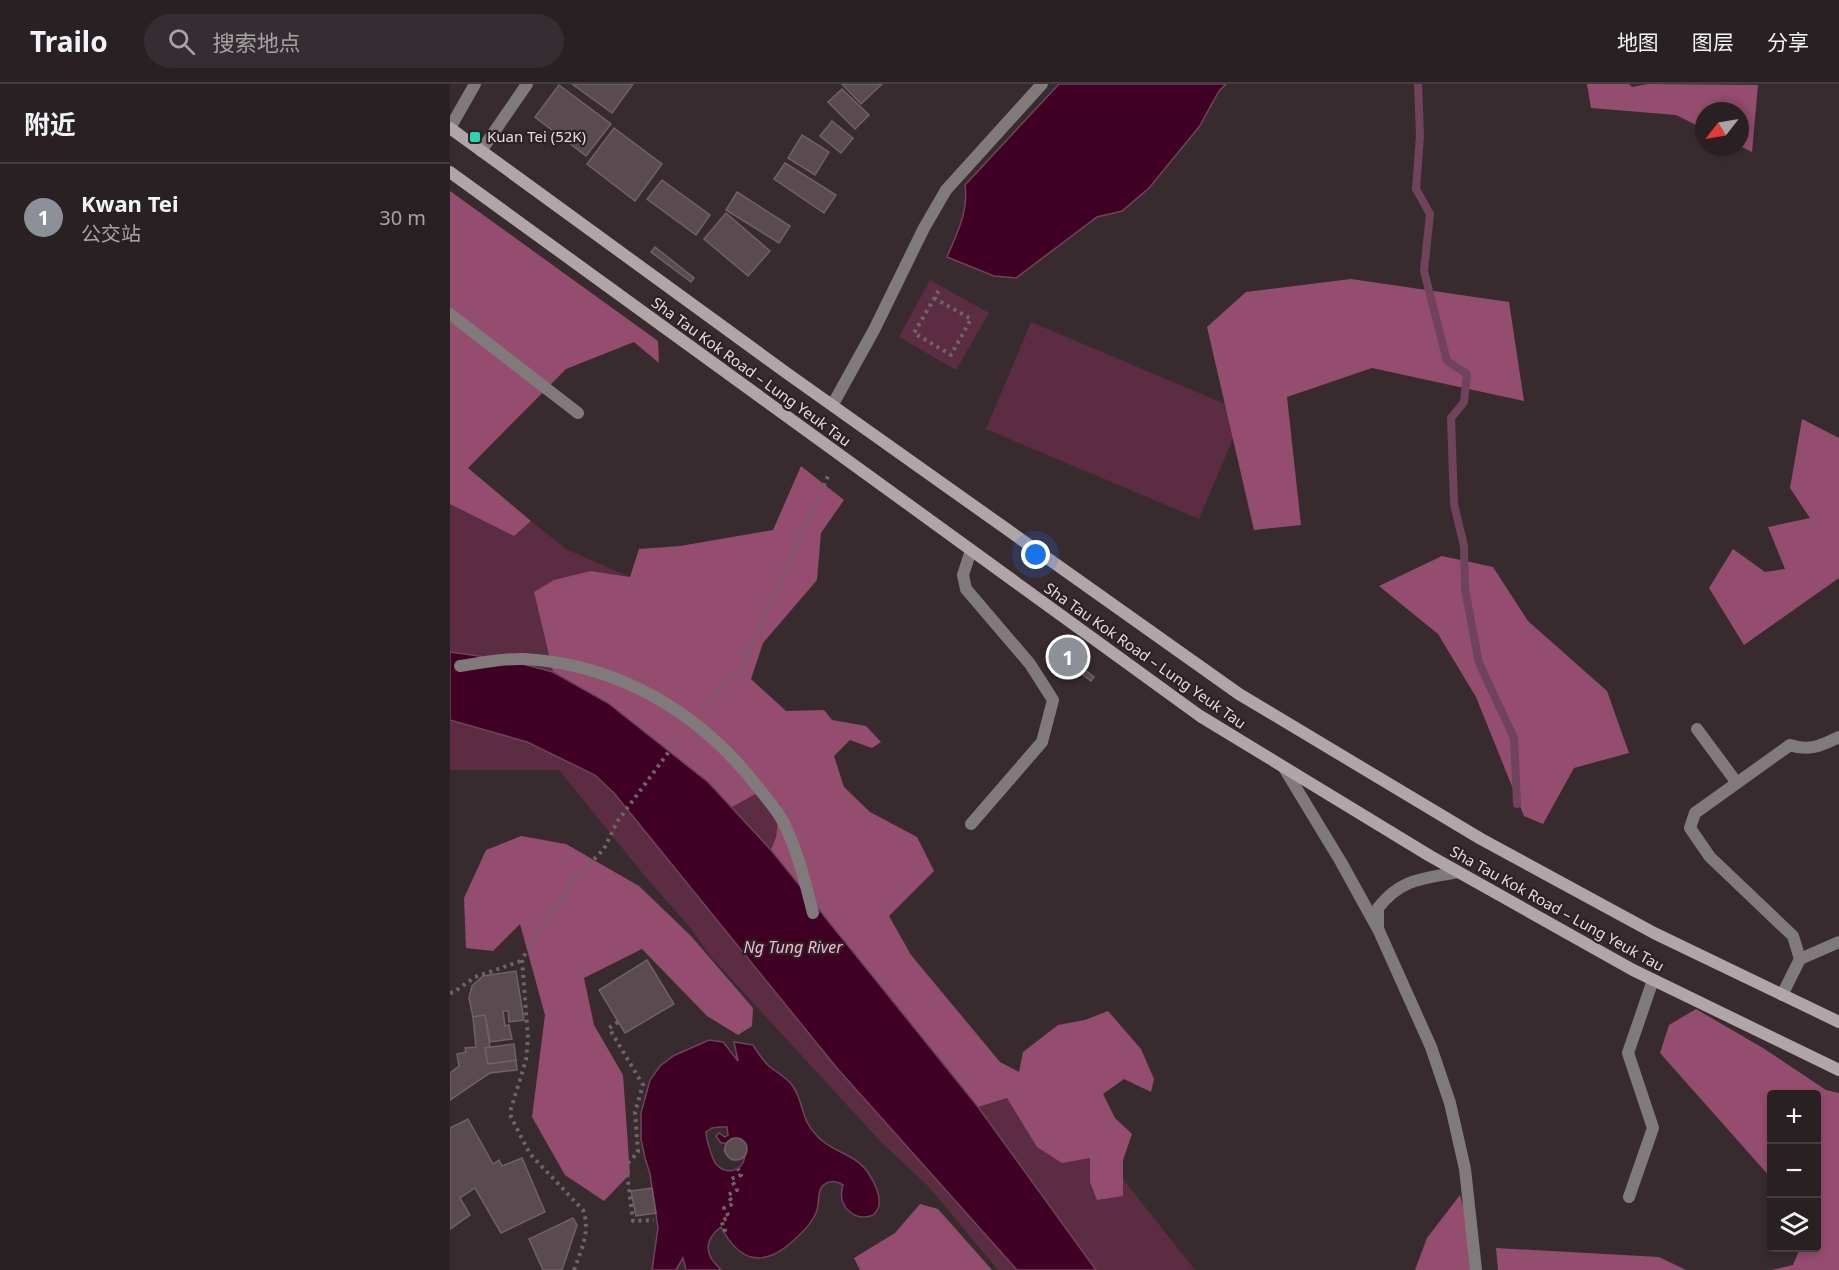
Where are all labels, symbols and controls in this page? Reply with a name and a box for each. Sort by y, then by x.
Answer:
search box [144,14,564,68]
text: Trailo [30,22,108,60]
icon: search [165,25,198,58]
text: 搜索地点 [213,27,301,57]
text: 地图 [1617,28,1659,56]
text: 图层 [1692,28,1734,56]
text: 分享 [1767,28,1809,56]
north arrow [1695,102,1749,156]
text: 附近 [24,106,76,142]
place label: Kuan Tei (52K) [487,126,586,146]
marker: Kuan Tei (52K) [468,130,482,144]
text: Kwan Tei [81,188,179,218]
text: 1 [38,204,49,231]
text: 30 m [379,204,426,231]
text: 公交站 [81,220,141,247]
street label: Sha Tau Kok Road – Lung Yeuk Tau [648,292,855,450]
your location [1021,540,1050,569]
street label: Sha Tau Kok Road – Lung Yeuk Tau [1041,578,1250,733]
pin: 1 [1048,634,1088,680]
street label: Sha Tau Kok Road – Lung Yeuk Tau [1447,841,1668,976]
water label: Ng Tung River [743,936,843,958]
map controls [1767,1090,1821,1252]
button: + [1767,1090,1821,1144]
button: − [1767,1144,1821,1198]
button: layers [1767,1198,1821,1252]

